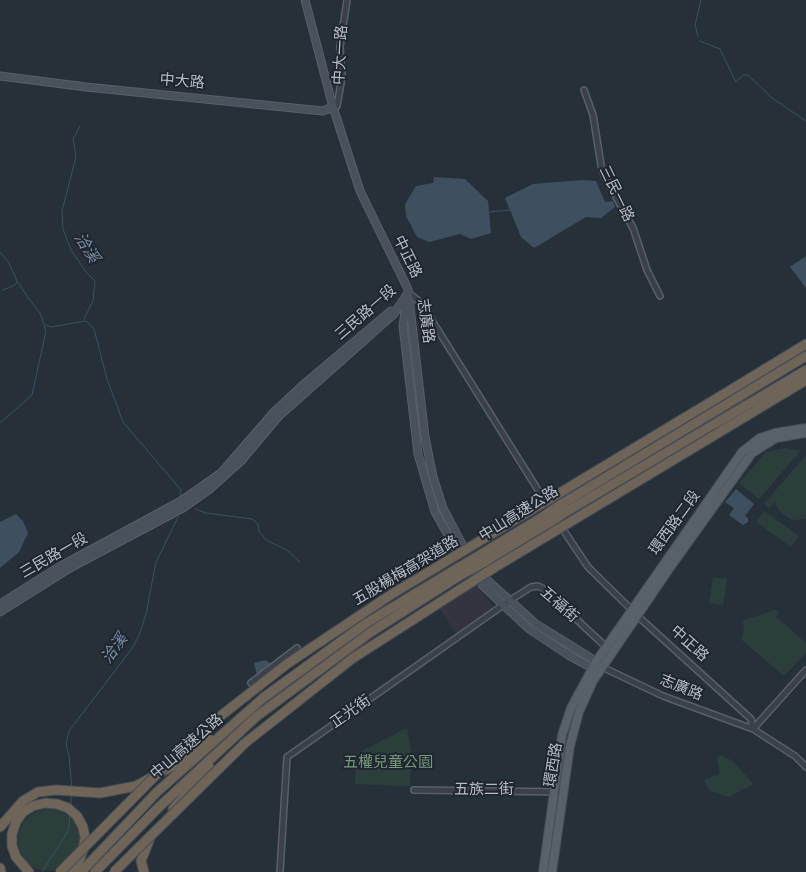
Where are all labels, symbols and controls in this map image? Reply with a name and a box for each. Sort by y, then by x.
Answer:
street label: 中大一路 [330,25,352,85]
street label: 中大路 [159,71,205,93]
street label: 三民一路 [595,163,637,225]
water label: 洽溪 [69,229,103,267]
street label: 中正路 [389,233,425,281]
street label: 三民路一段 [332,282,400,344]
street label: 志廣路 [413,297,437,345]
street label: 中山高速公路 [476,483,562,545]
street label: 環西路二段 [646,487,704,559]
street label: 三民路一段 [17,529,91,583]
street label: 五股楊梅高架道路 [350,532,462,610]
street label: 五福街 [536,583,582,627]
street label: 中正路 [666,622,712,666]
water label: 洽溪 [98,630,132,668]
street label: 志廣路 [657,671,705,705]
street label: 正光街 [327,692,375,732]
street label: 中山高速公路 [147,711,227,783]
street label: 環西路 [542,741,566,789]
park label: 五權兒童公園 [343,754,433,772]
street label: 五族二街 [454,781,514,799]

